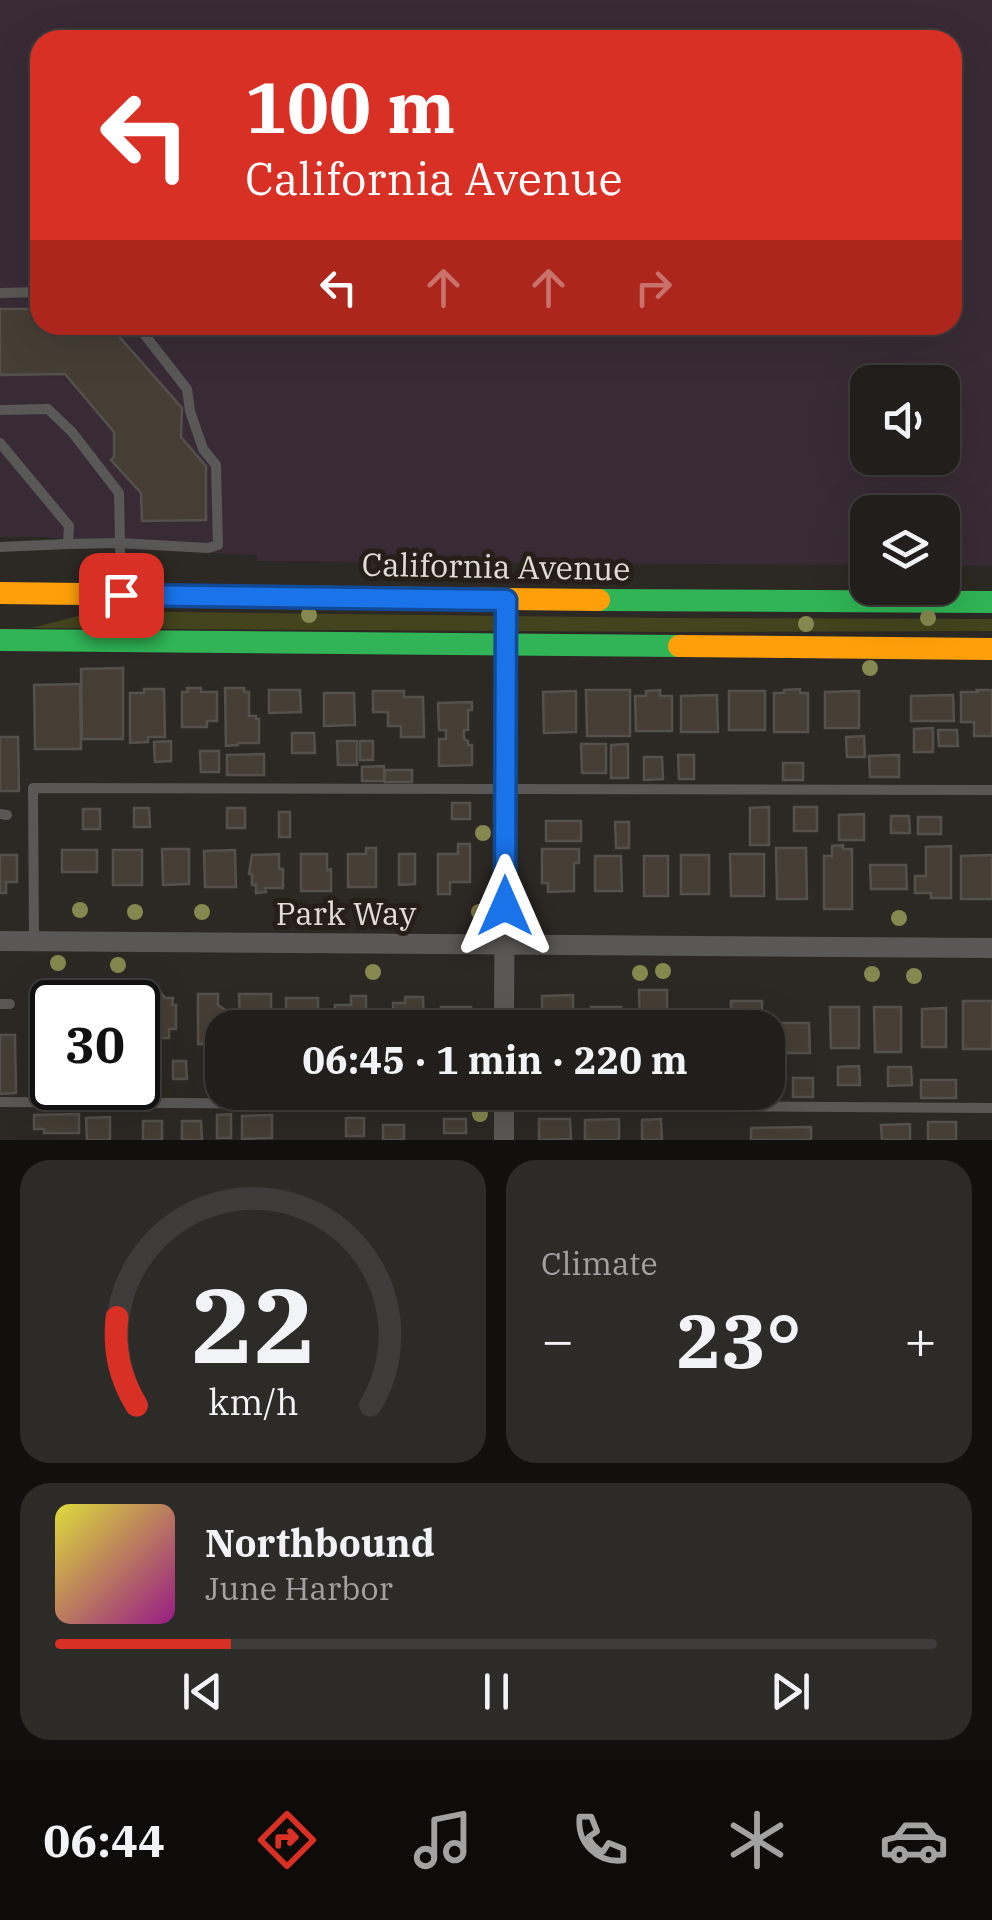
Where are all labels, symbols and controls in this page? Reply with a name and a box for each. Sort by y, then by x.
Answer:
text: 100 m [245,61,455,152]
icon: left [80,70,210,200]
text: California Avenue [245,149,623,207]
icon: left [311,260,366,315]
icon: ahead [416,260,471,315]
icon: ahead [521,260,576,315]
icon: right [626,260,681,315]
map controls [850,365,960,605]
button: sound [850,365,960,475]
button: layers [850,495,960,605]
street label: California Avenue [361,543,631,589]
pin [79,553,164,638]
icon: arrive [94,568,149,623]
position arrow [453,854,557,958]
street label: Park Way [276,892,417,934]
speed limit sign: 30 [30,980,160,1110]
text: 06:45 · 1 min · 220 m [302,1035,688,1084]
text: Climate [541,1242,658,1284]
text: 22 [191,1256,315,1392]
text: 23° [676,1291,802,1389]
text: − [541,1304,574,1375]
text: + [904,1304,937,1375]
text: km/h [208,1378,298,1425]
text: Northbound [205,1518,435,1567]
text: June Harbor [205,1567,393,1609]
icon: previous [175,1664,230,1719]
icon: pause [469,1664,524,1719]
icon: next [763,1664,818,1719]
icon: directions [252,1805,322,1875]
icon: music [408,1805,478,1875]
icon: phone [565,1805,635,1875]
icon: climate [722,1805,792,1875]
icon: car [879,1805,949,1875]
text: 06:44 [43,1811,165,1869]

